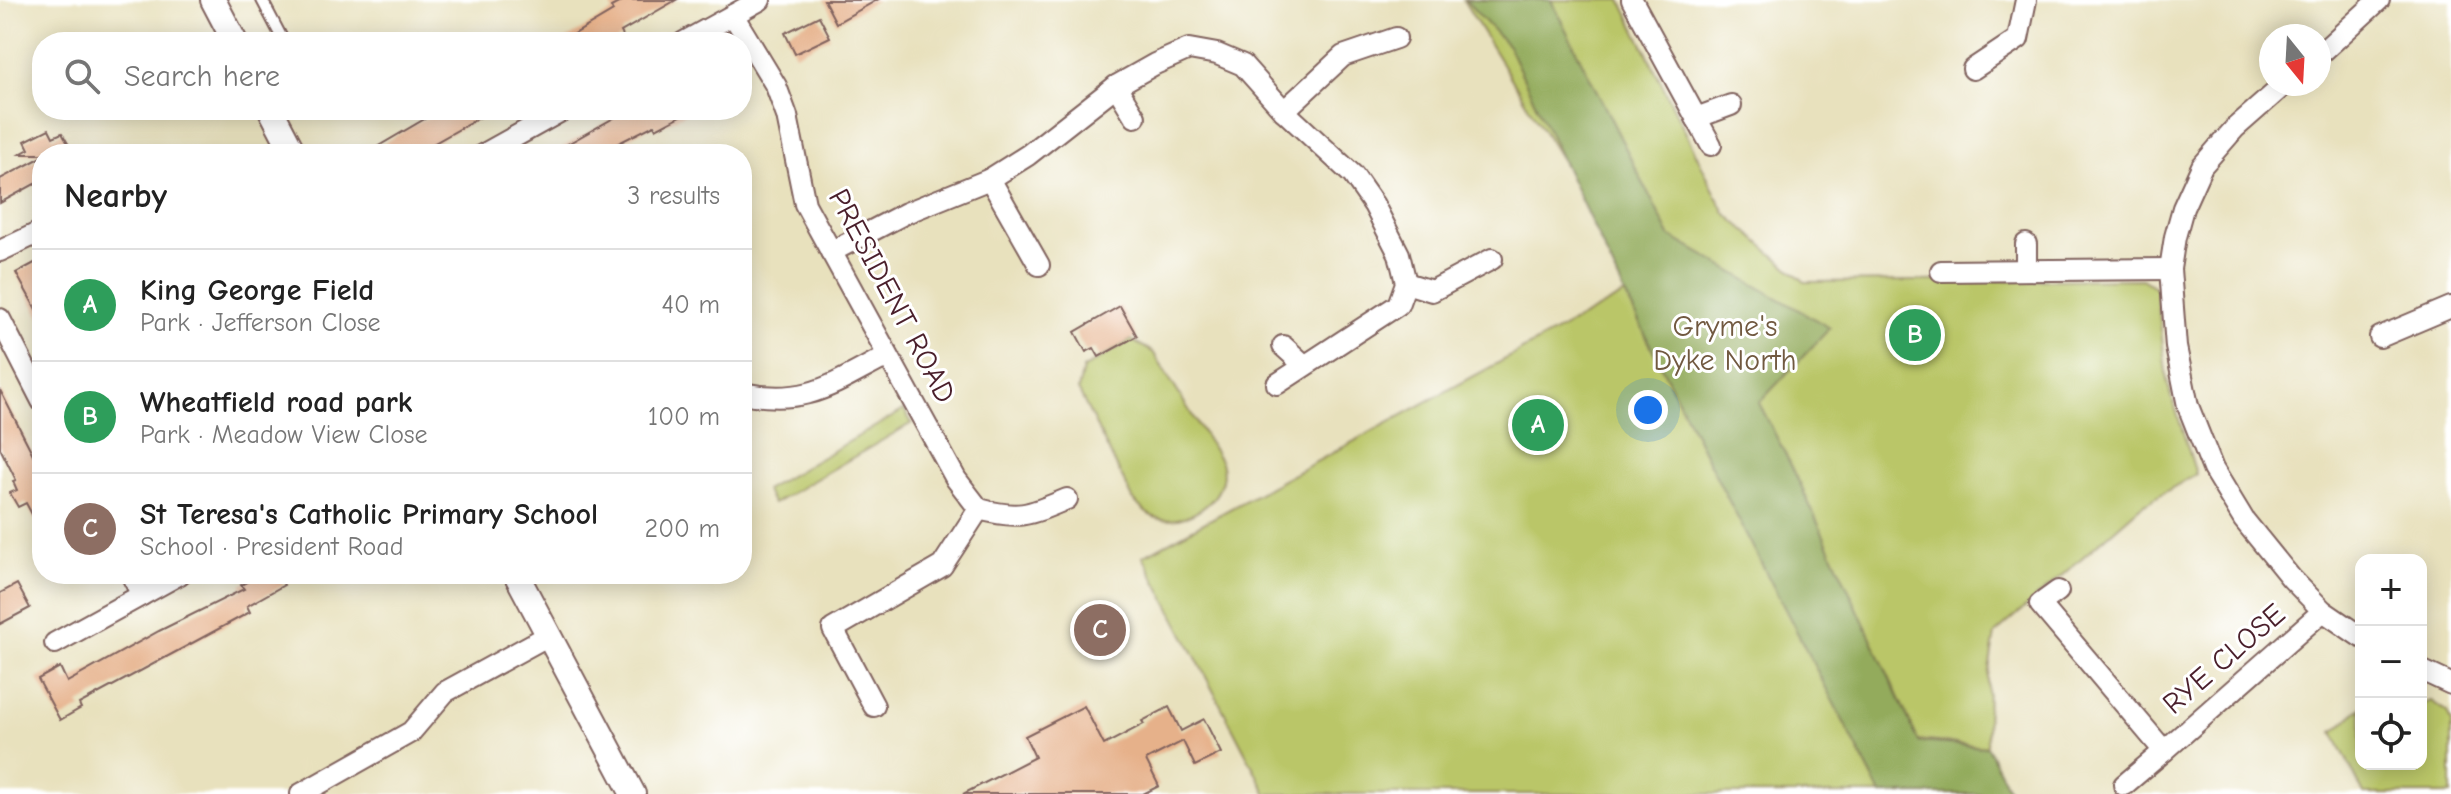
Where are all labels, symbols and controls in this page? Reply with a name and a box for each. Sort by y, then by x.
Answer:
north arrow [2259,24,2331,96]
search box [32,32,752,120]
icon: search [60,54,104,98]
text: Search here [124,59,280,94]
text: Nearby [64,176,167,216]
text: 3 results [627,181,720,211]
street label: PRESIDENT ROAD [821,183,963,409]
text: King George Field [140,273,374,308]
text: A [83,290,97,320]
text: 40 m [661,290,720,320]
pin: B [1889,305,1941,365]
text: Park · Jefferson Close [140,308,381,338]
park label: Gryme's Dyke North [1653,309,1797,378]
text: Wheatfield road park [140,385,412,420]
your location [1628,390,1668,430]
pin: A [1512,395,1564,455]
text: B [82,402,98,432]
text: 100 m [648,402,720,432]
text: Park · Meadow View Close [140,420,428,450]
text: St Teresa's Catholic Primary School [140,497,598,532]
text: C [82,514,98,544]
text: 200 m [645,514,720,544]
text: School · President Road [140,532,404,562]
map controls [2355,554,2427,770]
button: + [2355,554,2427,626]
street label: RYE CLOSE [2156,597,2292,721]
pin: C [1074,600,1126,660]
button: − [2355,626,2427,698]
button: locate [2355,698,2427,770]

